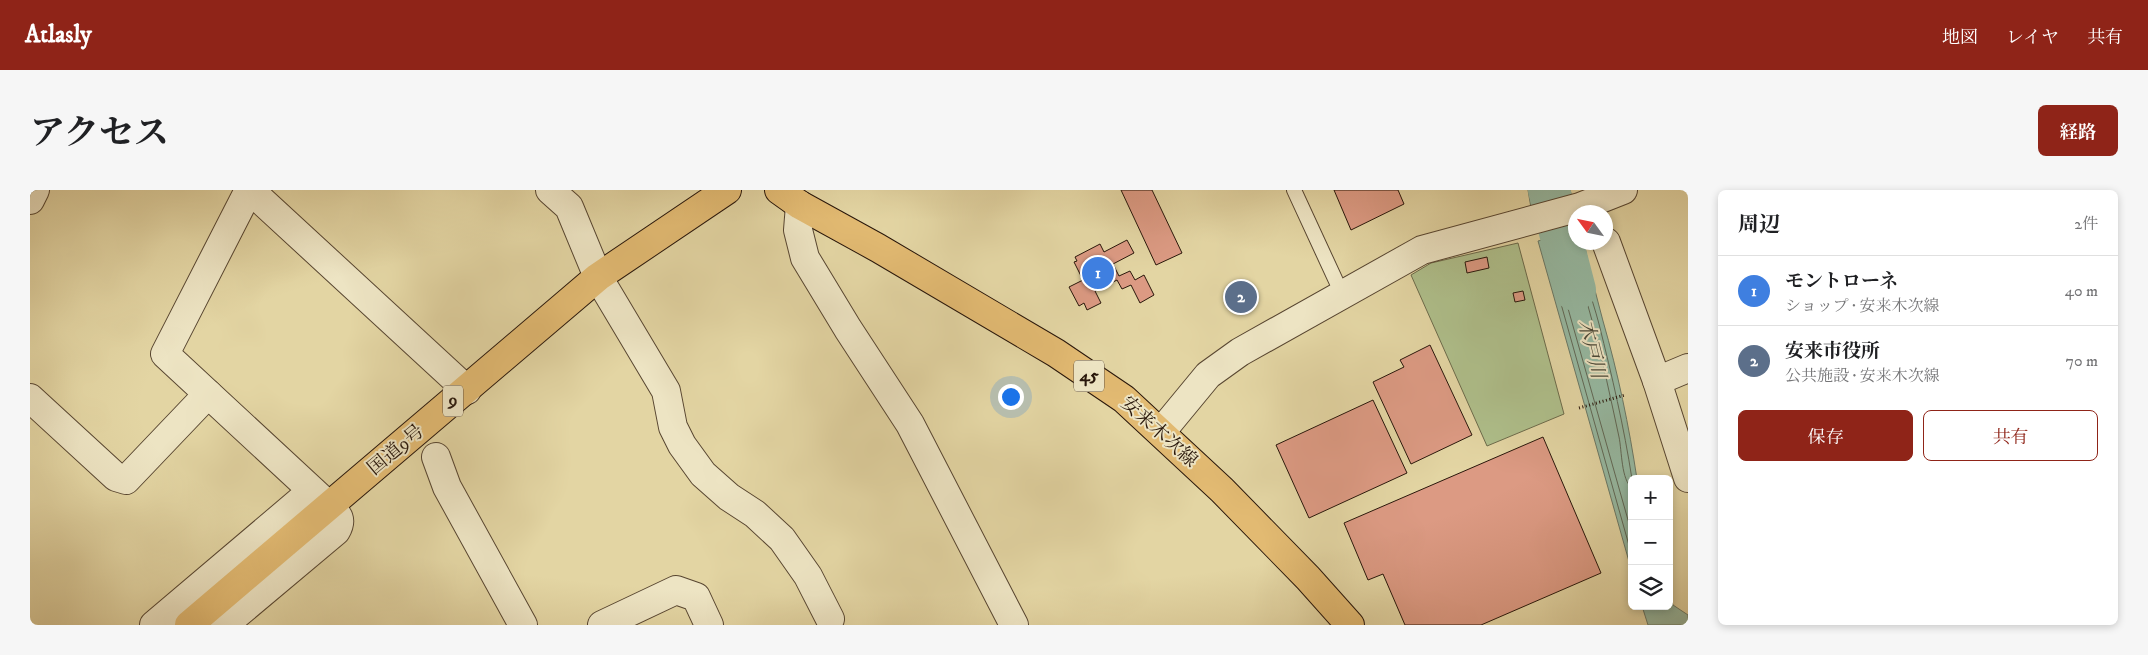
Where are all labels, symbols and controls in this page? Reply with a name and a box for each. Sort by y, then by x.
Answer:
text: Atlasly [25,20,92,50]
text: 地図 [1942,27,1978,49]
text: レイヤ [2006,27,2059,49]
text: 共有 [2087,27,2123,49]
button: 経路 [2038,105,2118,156]
text: アクセス [30,112,169,156]
north arrow [1568,205,1613,250]
text: 周辺 [1738,212,1780,238]
text: 2件 [2074,214,2098,234]
pin: 1 [1082,254,1114,292]
text: モントローネ [1785,270,1898,293]
pin: 2 [1225,278,1257,316]
text: 1 [1751,281,1757,301]
text: 40 m [2065,281,2098,301]
text: ショップ · 安来木次線 [1785,296,1939,316]
water label: 木戸川 [1572,317,1611,383]
text: 安来市役所 [1785,340,1880,363]
text: 2 [1750,351,1758,371]
text: 70 m [2066,351,2098,371]
road number: 45 [1074,360,1104,392]
text: 公共施設 · 安来木次線 [1785,366,1940,386]
your location [998,384,1024,410]
road number: 9 [443,386,463,417]
street label: 安来木次線 [1116,392,1202,472]
button: 保存 [1738,410,1913,461]
button: 共有 [1923,410,2098,461]
street label: 国道9号 [363,420,429,480]
map controls [1628,475,1673,610]
button: + [1628,475,1673,520]
button: − [1628,520,1673,565]
button: layers [1628,565,1673,610]

